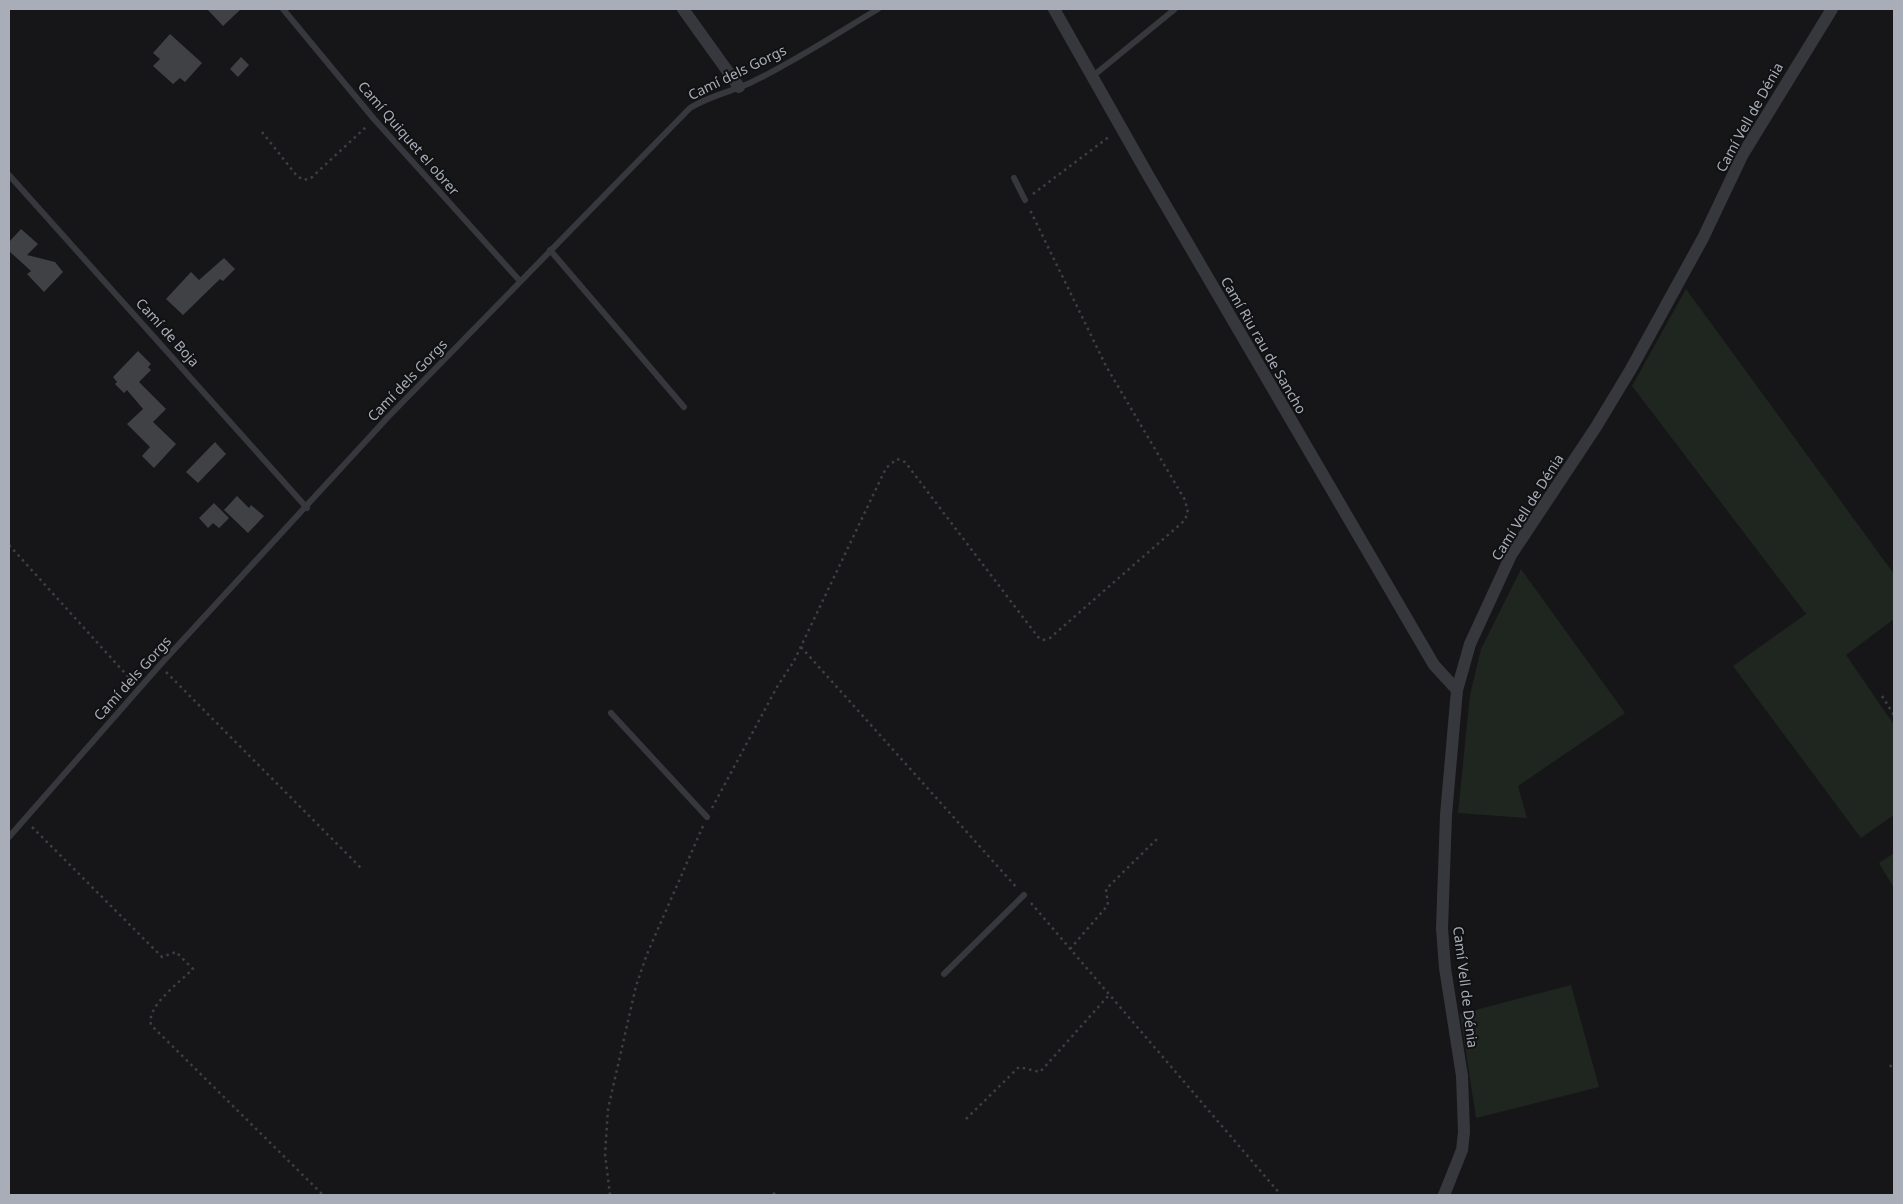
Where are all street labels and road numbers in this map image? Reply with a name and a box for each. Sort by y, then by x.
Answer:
street label: Camí dels Gorgs [685,40,790,104]
street label: Camí Vell de Dénia [1711,59,1787,175]
street label: Camí Quiquet el obrer [354,77,464,199]
street label: Camí Riu rau de Sancho [1217,273,1311,417]
street label: Camí de Boja [132,294,204,370]
street label: Camí dels Gorgs [363,335,451,425]
street label: Camí Vell de Dénia [1487,450,1567,564]
street label: Camí dels Gorgs [89,632,175,724]
street label: Camí Vell de Dénia [1449,925,1483,1049]

